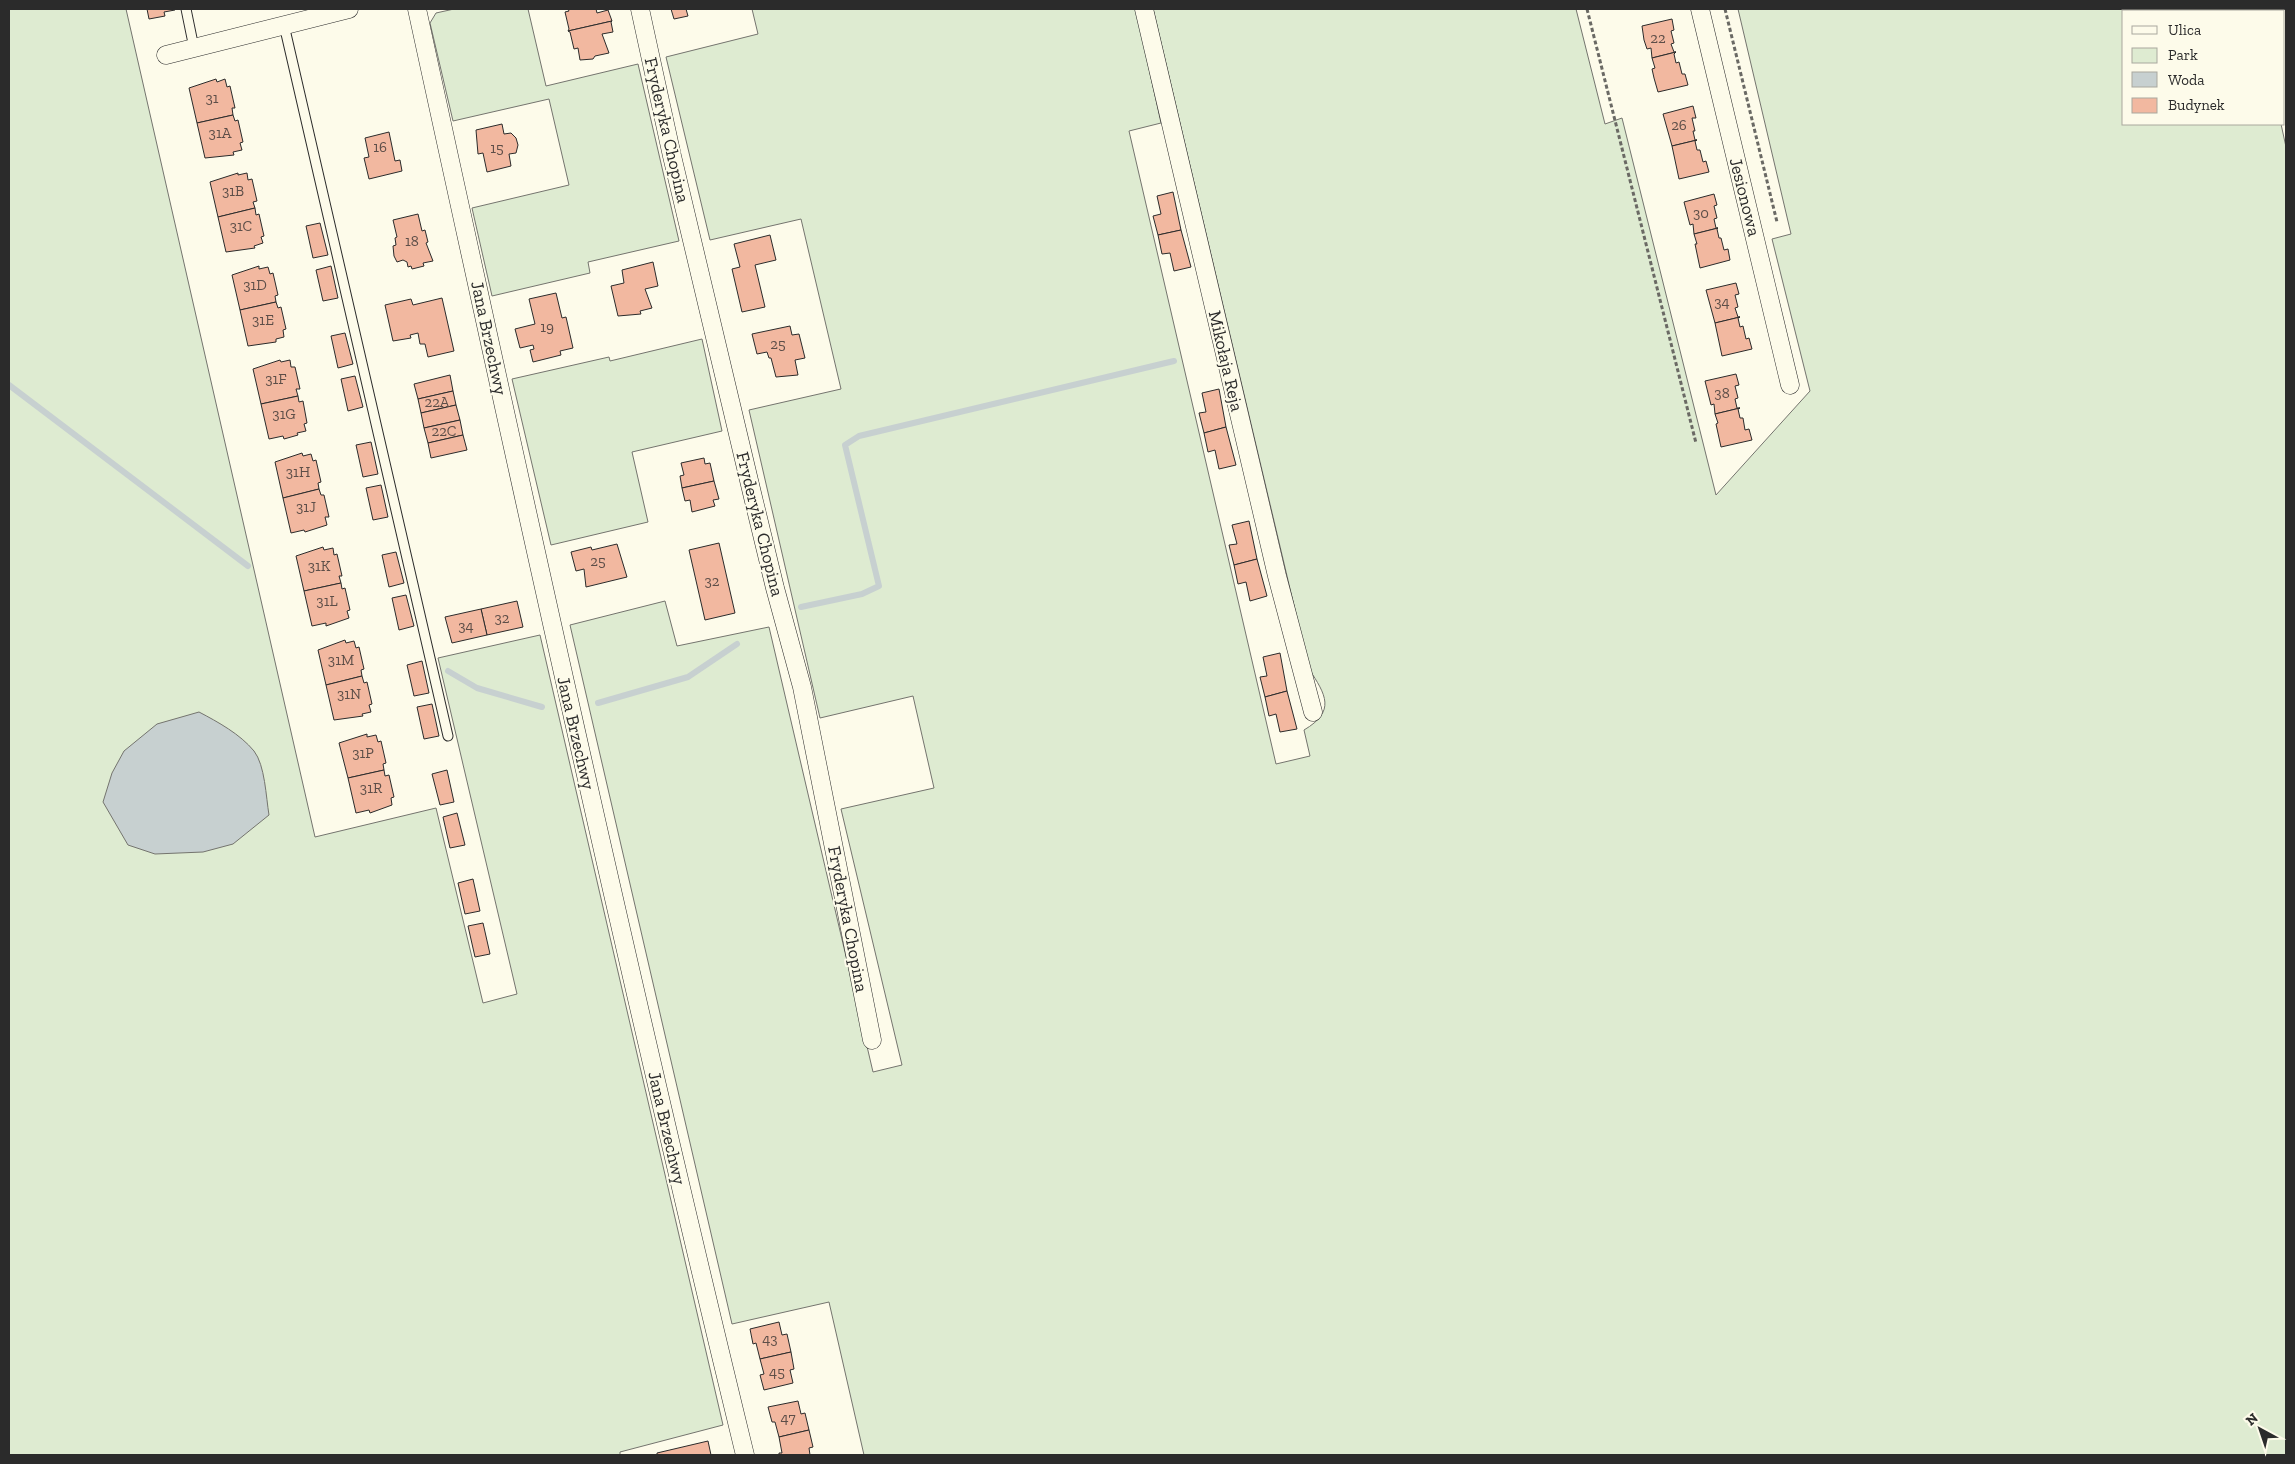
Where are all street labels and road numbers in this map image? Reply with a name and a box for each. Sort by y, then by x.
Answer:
street label: Fryderyka Chopina [640,55,694,205]
street label: Jesionowa [1725,155,1765,239]
street label: Jana Brzechwy [466,279,512,398]
street label: Mikołaja Reja [1204,308,1248,414]
street label: Fryderyka Chopina [731,449,789,599]
street label: Jana Brzechwy [552,674,600,793]
street label: Fryderyka Chopina [823,844,873,994]
street label: Jana Brzechwy [643,1069,691,1188]

